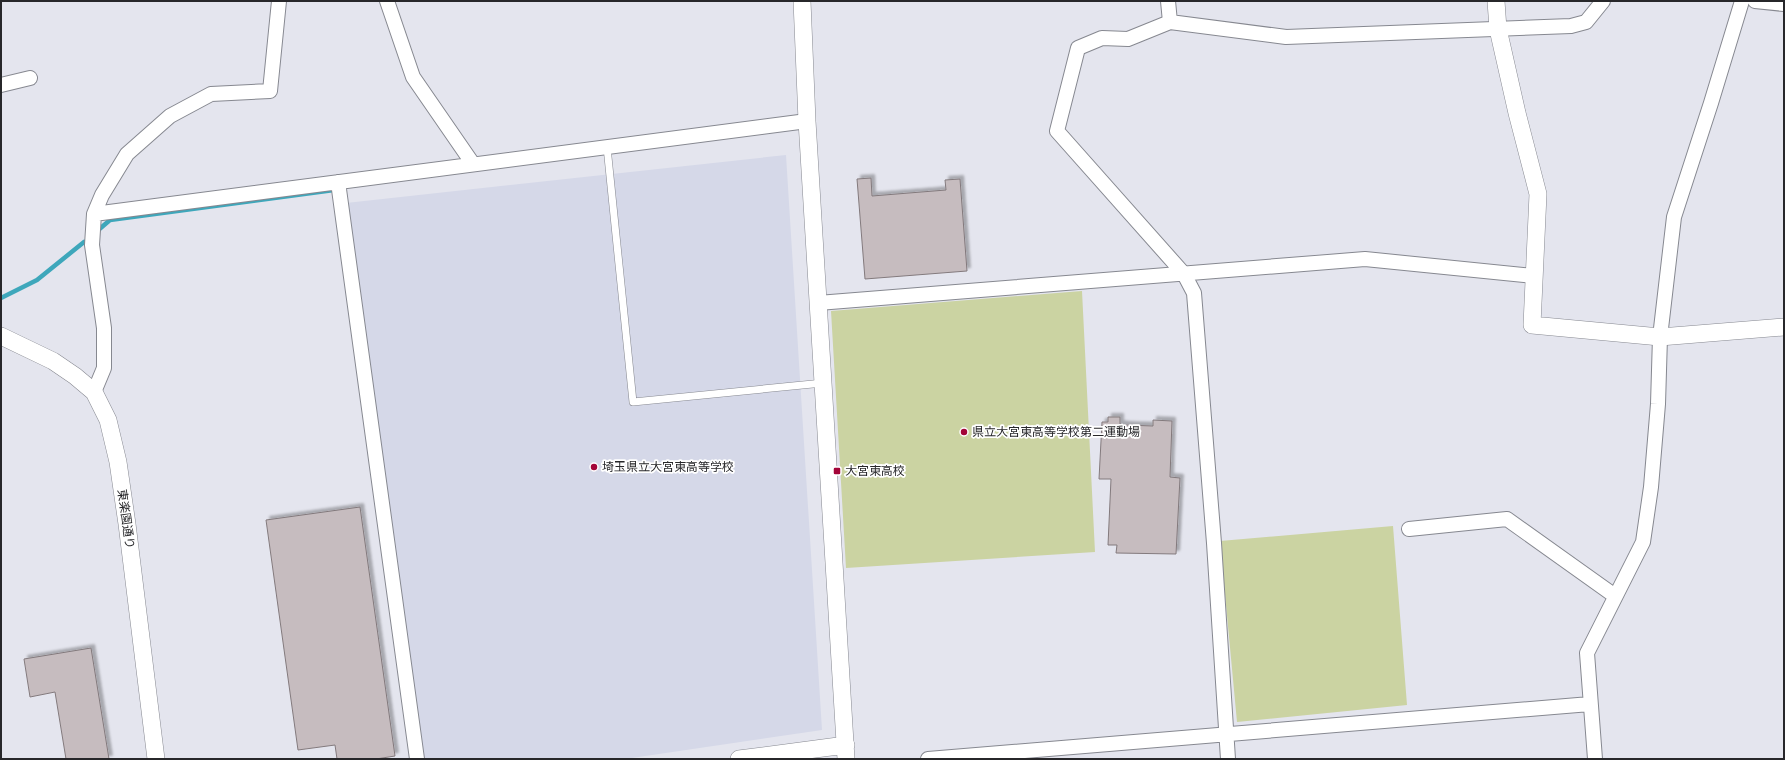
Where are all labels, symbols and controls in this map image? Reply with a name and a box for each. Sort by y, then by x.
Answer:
place label: 県立大宮東高等学校第二運動場 [972,425,1140,439]
marker: 県立大宮東高等学校第二運動場 [959,427,969,437]
place label: 埼玉県立大宮東高等学校 [602,460,734,474]
marker: 埼玉県立大宮東高等学校 [589,462,599,472]
place label: 大宮東高校 [845,464,905,478]
marker: 大宮東高校 [832,466,842,476]
street label: 東楽園通り [115,488,137,550]

